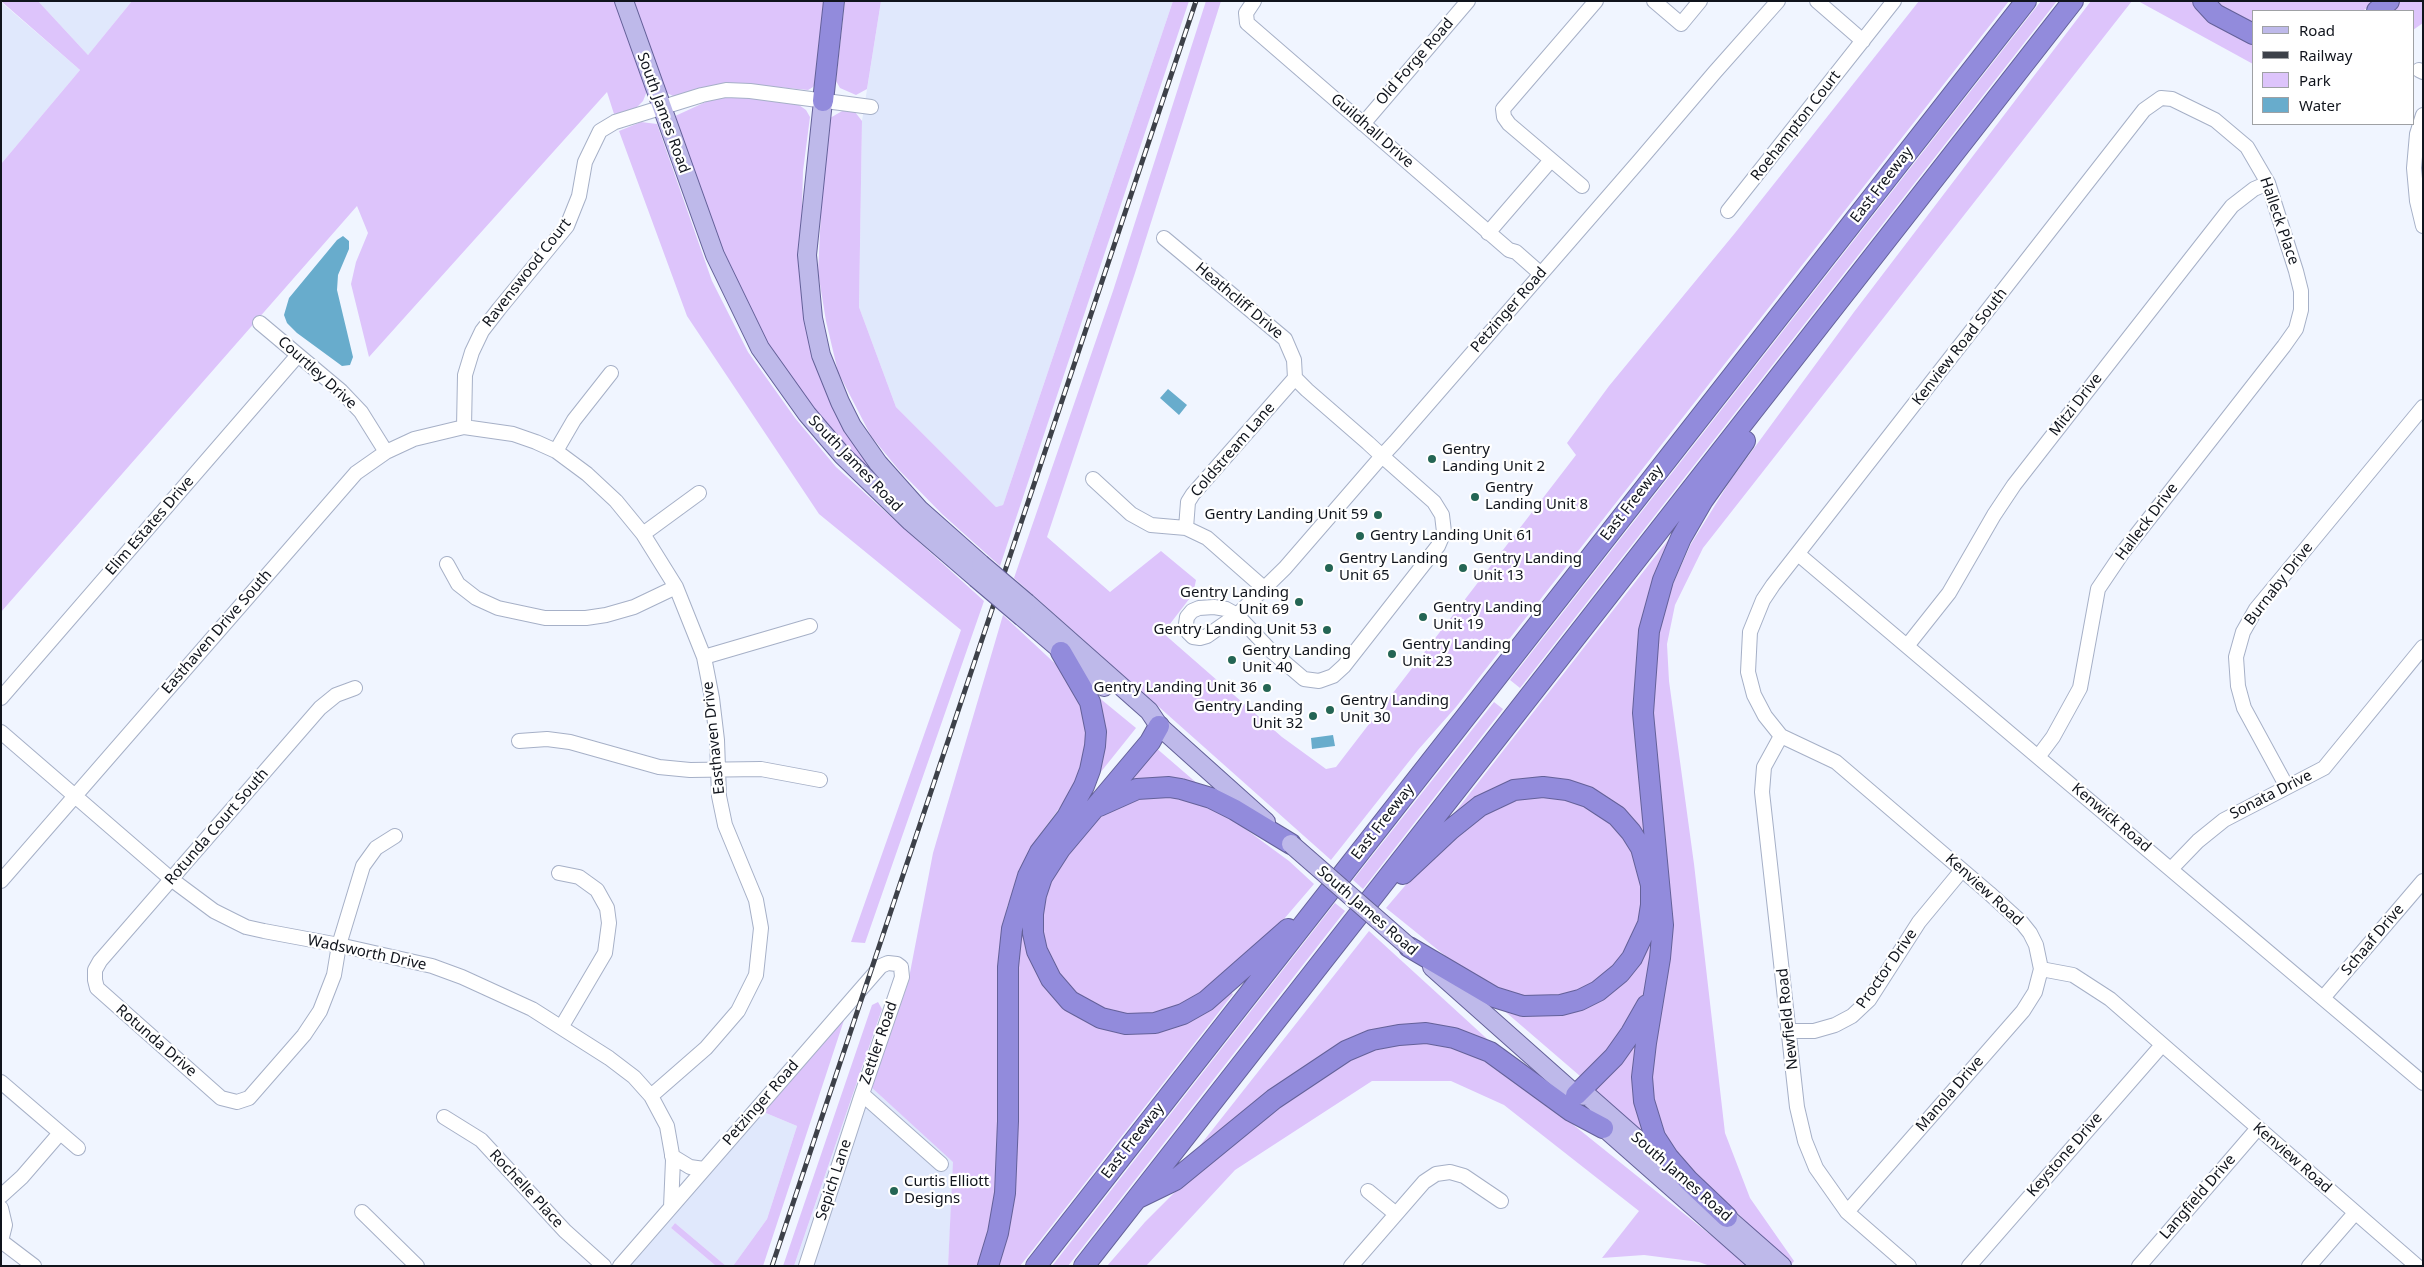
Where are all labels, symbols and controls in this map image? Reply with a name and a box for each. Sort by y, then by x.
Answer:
legend [2252,10,2414,125]
street label: Old Forge Road [1372,15,1458,109]
text: Road [2299,20,2335,40]
text: Railway [2299,45,2352,65]
street label: South James Road [633,50,693,176]
street label: Roehampton Court [1747,67,1845,185]
text: Park [2299,70,2331,90]
street label: Guildhall Drive [1327,90,1417,172]
text: Water [2299,95,2341,115]
street label: East Freeway [1847,143,1917,227]
street label: Halleck Place [2256,175,2302,267]
street label: Ravenswood Court [479,215,575,331]
street label: Heathcliff Drive [1191,259,1287,343]
street label: Petzinger Road [1467,264,1551,356]
street label: Kenview Road South [1909,285,2011,409]
street label: Courtley Drive [274,333,360,413]
street label: Mitzi Drive [2046,370,2106,440]
street label: Coldstream Lane [1187,399,1279,501]
street label: South James Road [804,412,906,516]
place label: Gentry Landing Unit 2 [1442,441,1545,476]
marker: Gentry Landing Unit 2 [1426,453,1438,465]
street label: East Freeway [1597,461,1667,545]
street label: Elim Estates Drive [102,473,198,579]
place label: Gentry Landing Unit 8 [1485,479,1588,514]
street label: Halleck Drive [2112,480,2182,564]
marker: Gentry Landing Unit 8 [1469,491,1481,503]
place label: Gentry Landing Unit 59 [1205,506,1368,524]
marker: Gentry Landing Unit 59 [1372,509,1384,521]
place label: Gentry Landing Unit 61 [1370,527,1533,545]
marker: Gentry Landing Unit 61 [1354,530,1366,542]
street label: Burnaby Drive [2241,539,2317,629]
place label: Gentry Landing Unit 65 [1339,550,1448,585]
place label: Gentry Landing Unit 13 [1473,550,1582,585]
marker: Gentry Landing Unit 65 [1323,562,1335,574]
marker: Gentry Landing Unit 13 [1457,562,1469,574]
street label: Easthaven Drive South [158,566,276,698]
place label: Gentry Landing Unit 69 [1180,584,1289,619]
marker: Gentry Landing Unit 69 [1293,596,1305,608]
place label: Gentry Landing Unit 19 [1433,599,1542,634]
marker: Gentry Landing Unit 19 [1417,611,1429,623]
place label: Gentry Landing Unit 53 [1154,621,1317,639]
marker: Gentry Landing Unit 53 [1321,624,1333,636]
place label: Gentry Landing Unit 23 [1402,636,1511,671]
place label: Gentry Landing Unit 40 [1242,642,1351,677]
marker: Gentry Landing Unit 23 [1386,648,1398,660]
marker: Gentry Landing Unit 40 [1226,654,1238,666]
place label: Gentry Landing Unit 36 [1094,679,1257,697]
street label: Easthaven Drive [699,681,729,795]
marker: Gentry Landing Unit 36 [1261,682,1273,694]
place label: Gentry Landing Unit 30 [1340,692,1449,727]
place label: Gentry Landing Unit 32 [1194,698,1303,733]
marker: Gentry Landing Unit 30 [1324,704,1336,716]
marker: Gentry Landing Unit 32 [1307,710,1319,722]
street label: Rotunda Court South [161,765,273,889]
street label: Sonata Drive [2227,767,2315,823]
street label: East Freeway [1348,780,1418,864]
street label: Kenwick Road [2068,780,2154,856]
street label: Kenview Road [1941,850,2027,930]
street label: South James Road [1313,862,1421,960]
street label: Schaaf Drive [2338,901,2408,979]
street label: Proctor Drive [1853,926,1921,1012]
street label: Wadsworth Drive [306,932,428,974]
street label: Newfield Road [1774,967,1802,1071]
street label: Zettler Road [856,999,902,1087]
street label: Rotunda Drive [112,1001,200,1081]
street label: Manola Drive [1912,1053,1988,1135]
street label: Petzinger Road [719,1057,803,1149]
street label: East Freeway [1098,1099,1168,1183]
street label: Keystone Drive [2024,1109,2106,1201]
street label: Kenview Road [2249,1119,2335,1197]
street label: South James Road [1627,1128,1735,1226]
street label: Sepich Lane [812,1137,856,1223]
street label: Rochelle Place [485,1146,567,1232]
street label: Langfield Drive [2156,1151,2240,1243]
place label: Curtis Elliott Designs [904,1173,989,1208]
marker: Curtis Elliott Designs [888,1185,900,1197]

